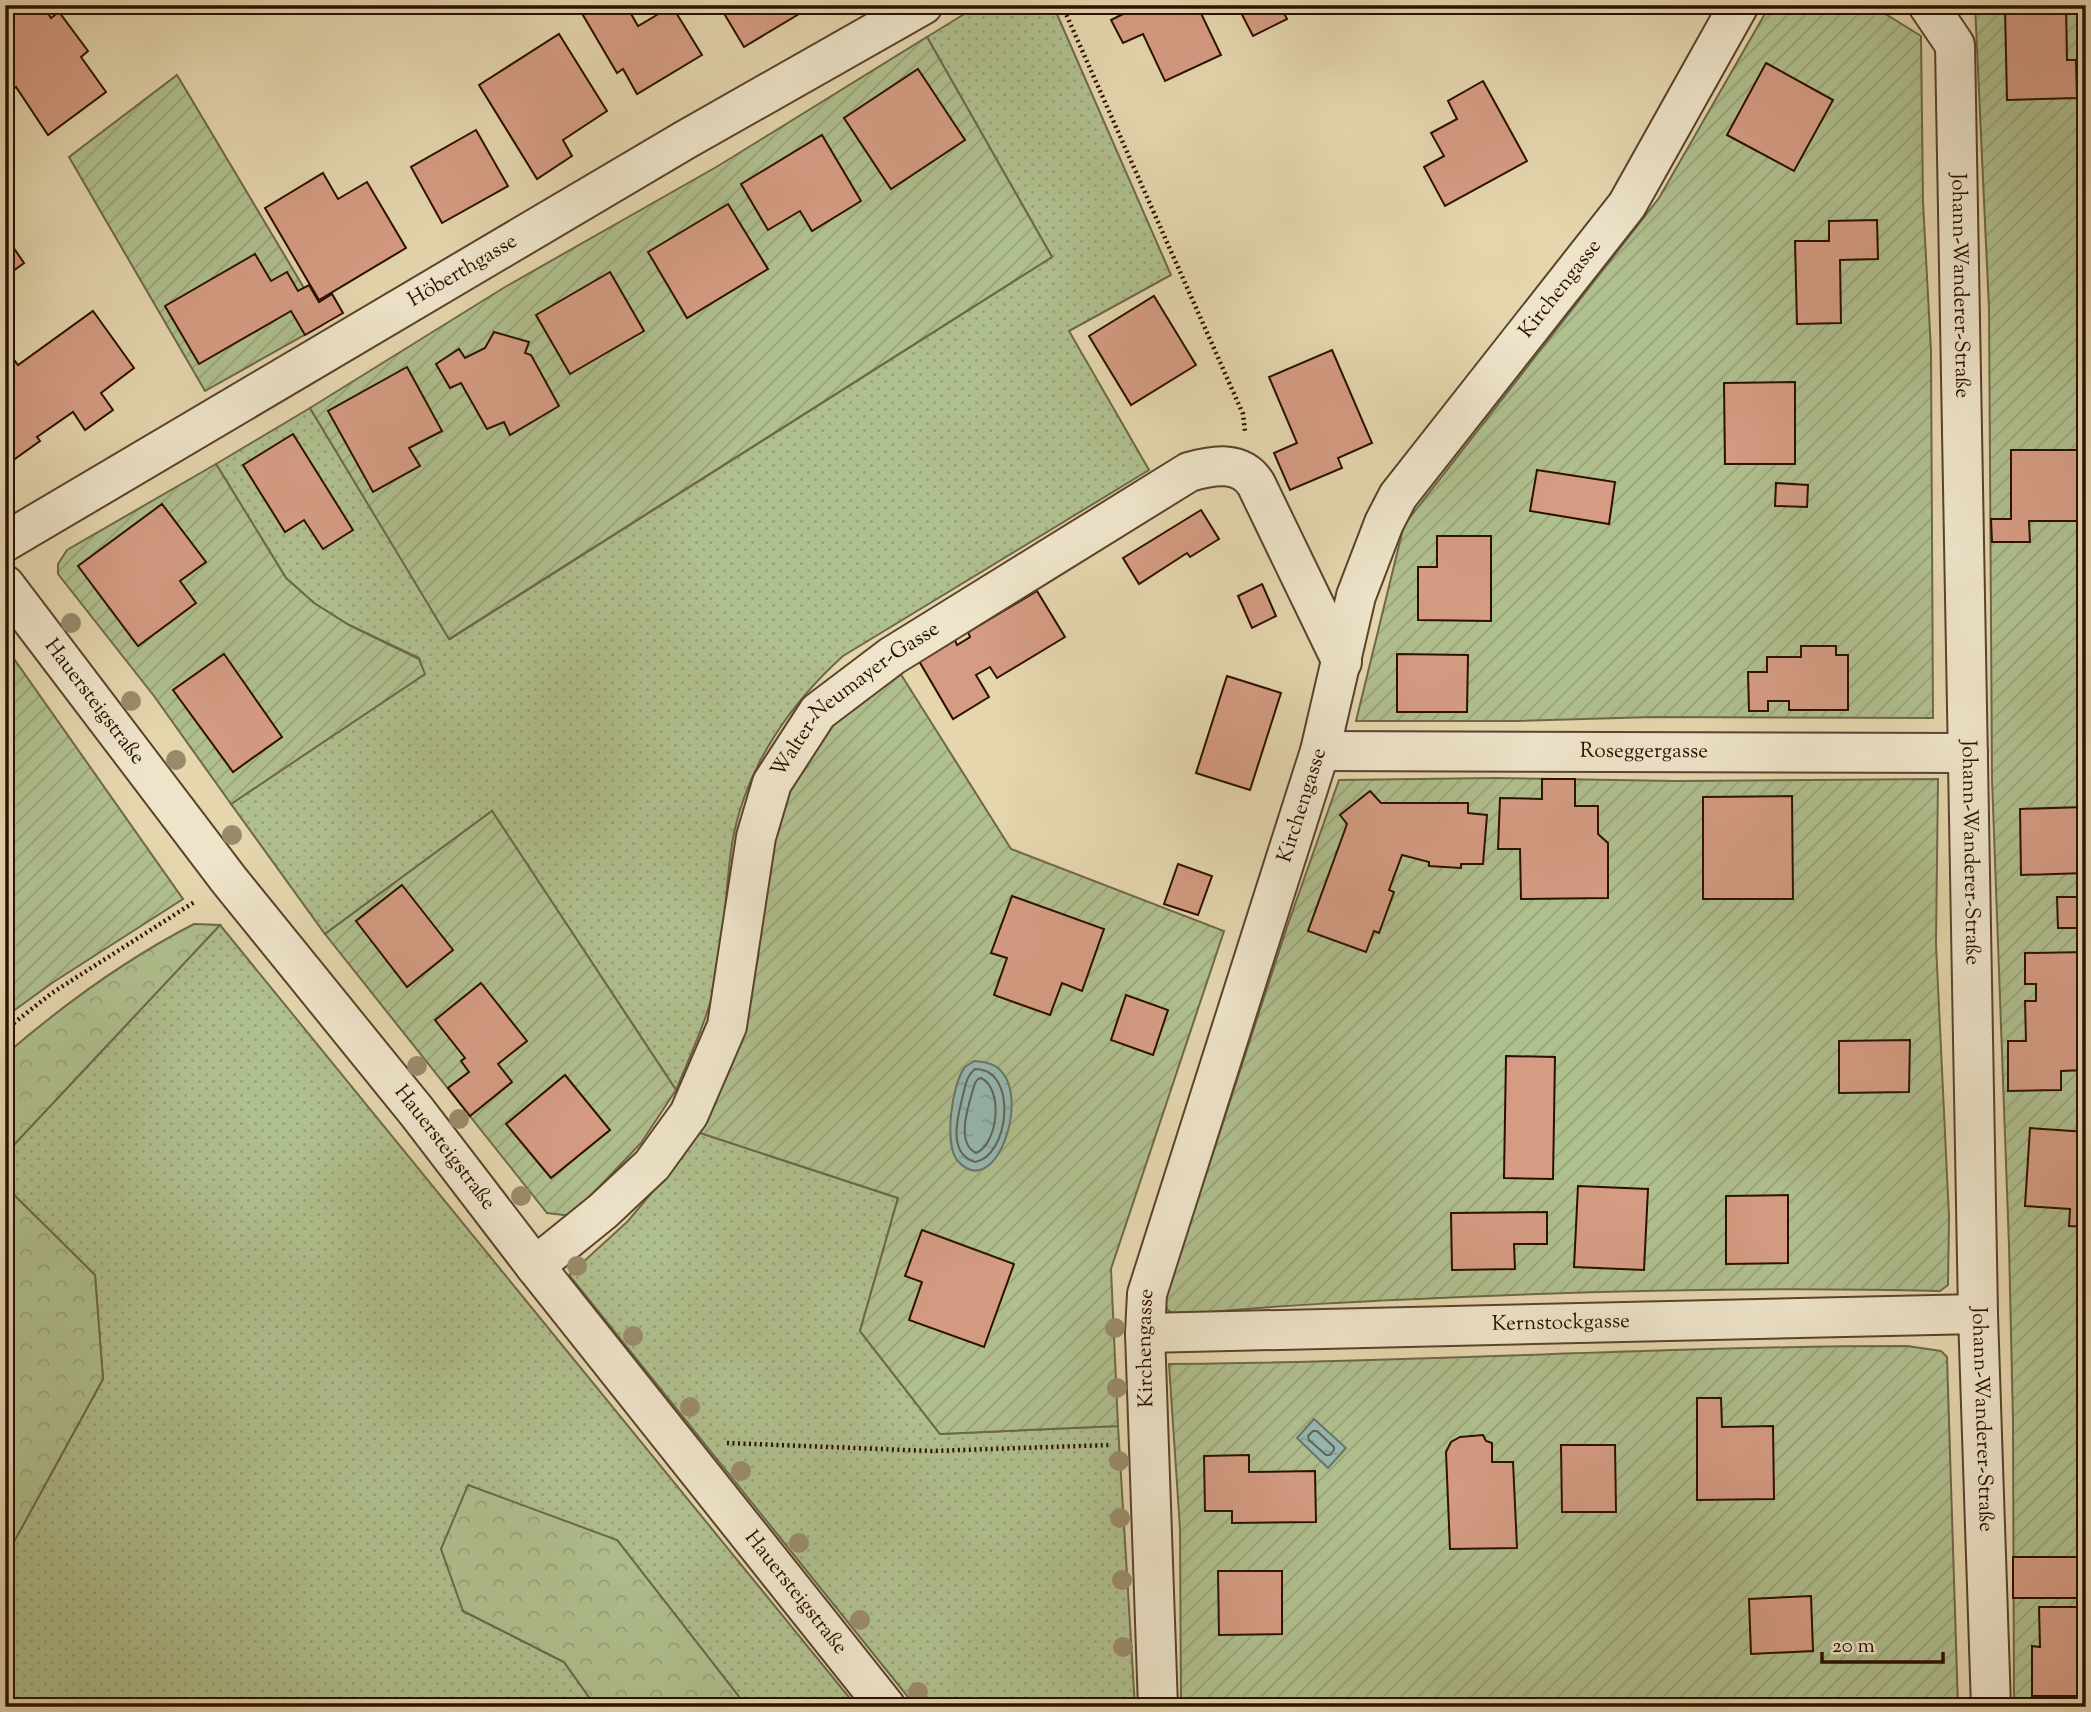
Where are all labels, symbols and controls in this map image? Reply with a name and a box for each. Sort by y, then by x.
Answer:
street label: Johann-Wanderer-Straße [1942,172,1976,398]
street label: Höberthgasse [403,227,523,315]
street label: Kirchengasse [1512,233,1609,345]
street label: Walter-Neumayer-Gasse [764,615,946,784]
street label: Hauersteigstraße [36,633,152,771]
street label: Roseggergasse [1580,737,1708,767]
street label: Johann-Wanderer-Straße [1953,739,1987,965]
street label: Kirchengasse [1270,744,1335,867]
street label: Hauersteigstraße [386,1079,502,1217]
street label: Kirchengasse [1130,1285,1163,1408]
street label: Johann-Wanderer-Straße [1963,1306,2000,1532]
street label: Kernstockgasse [1492,1307,1630,1340]
street label: Hauersteigstraße [737,1525,854,1661]
scale bar [1822,1621,1942,1665]
text: 20 m [1832,1632,1875,1662]

